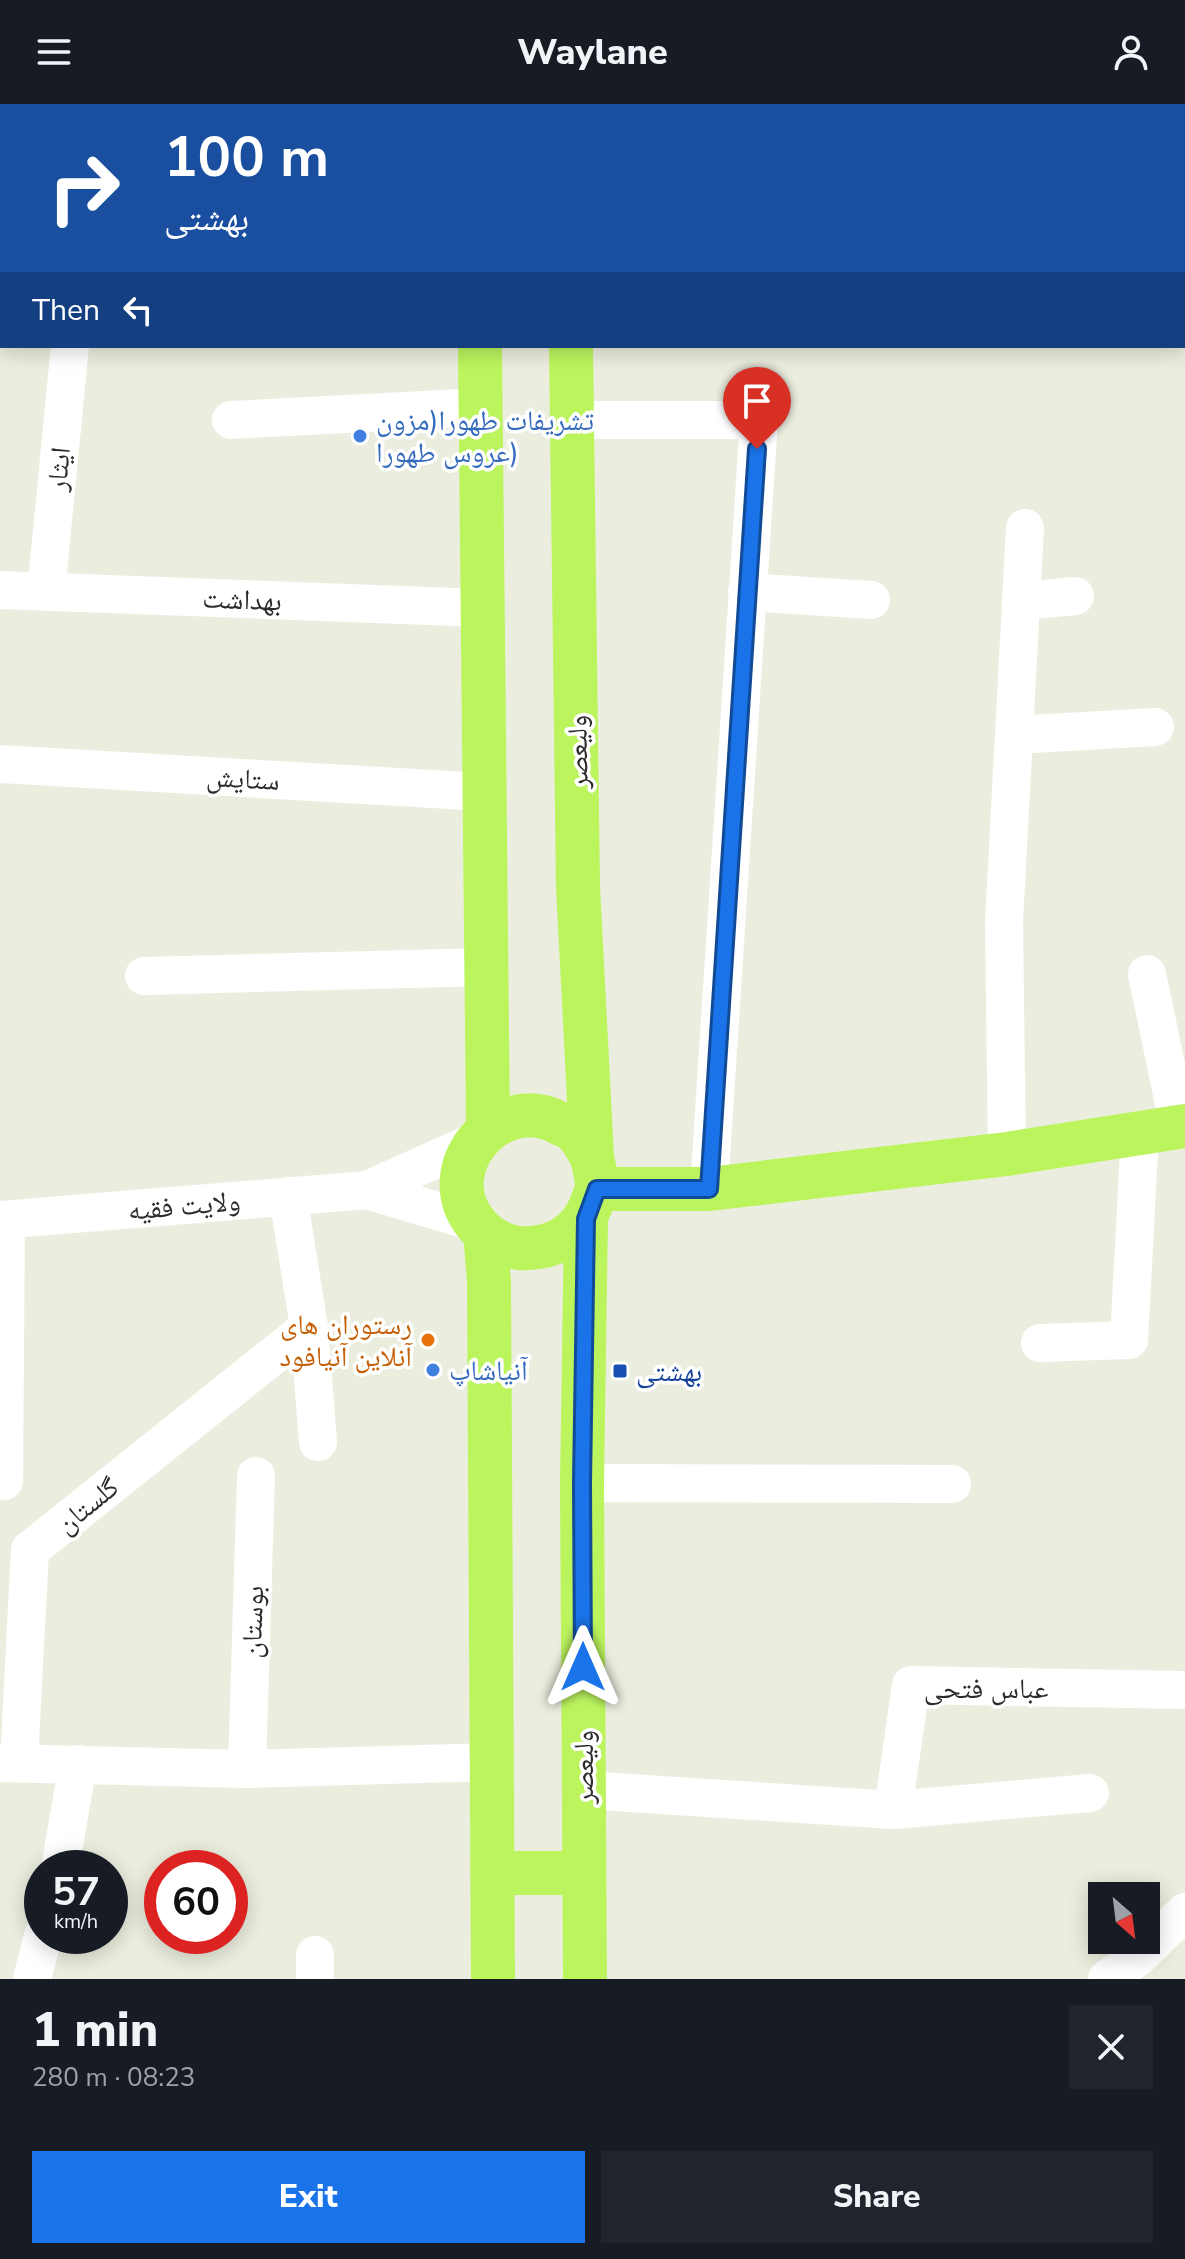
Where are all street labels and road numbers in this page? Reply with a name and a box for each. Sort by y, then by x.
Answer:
street label: ایثار [38,445,80,494]
street label: بهداشت [202,580,282,620]
street label: ولیعصر [558,715,598,790]
street label: ستایش [205,758,281,800]
street label: ولایت فقیه [126,1182,242,1230]
street label: گلستان [48,1469,127,1543]
street label: بوستان [233,1585,273,1659]
street label: عباس فتحی [924,1670,1048,1708]
street label: ولیعصر [565,1730,603,1805]

